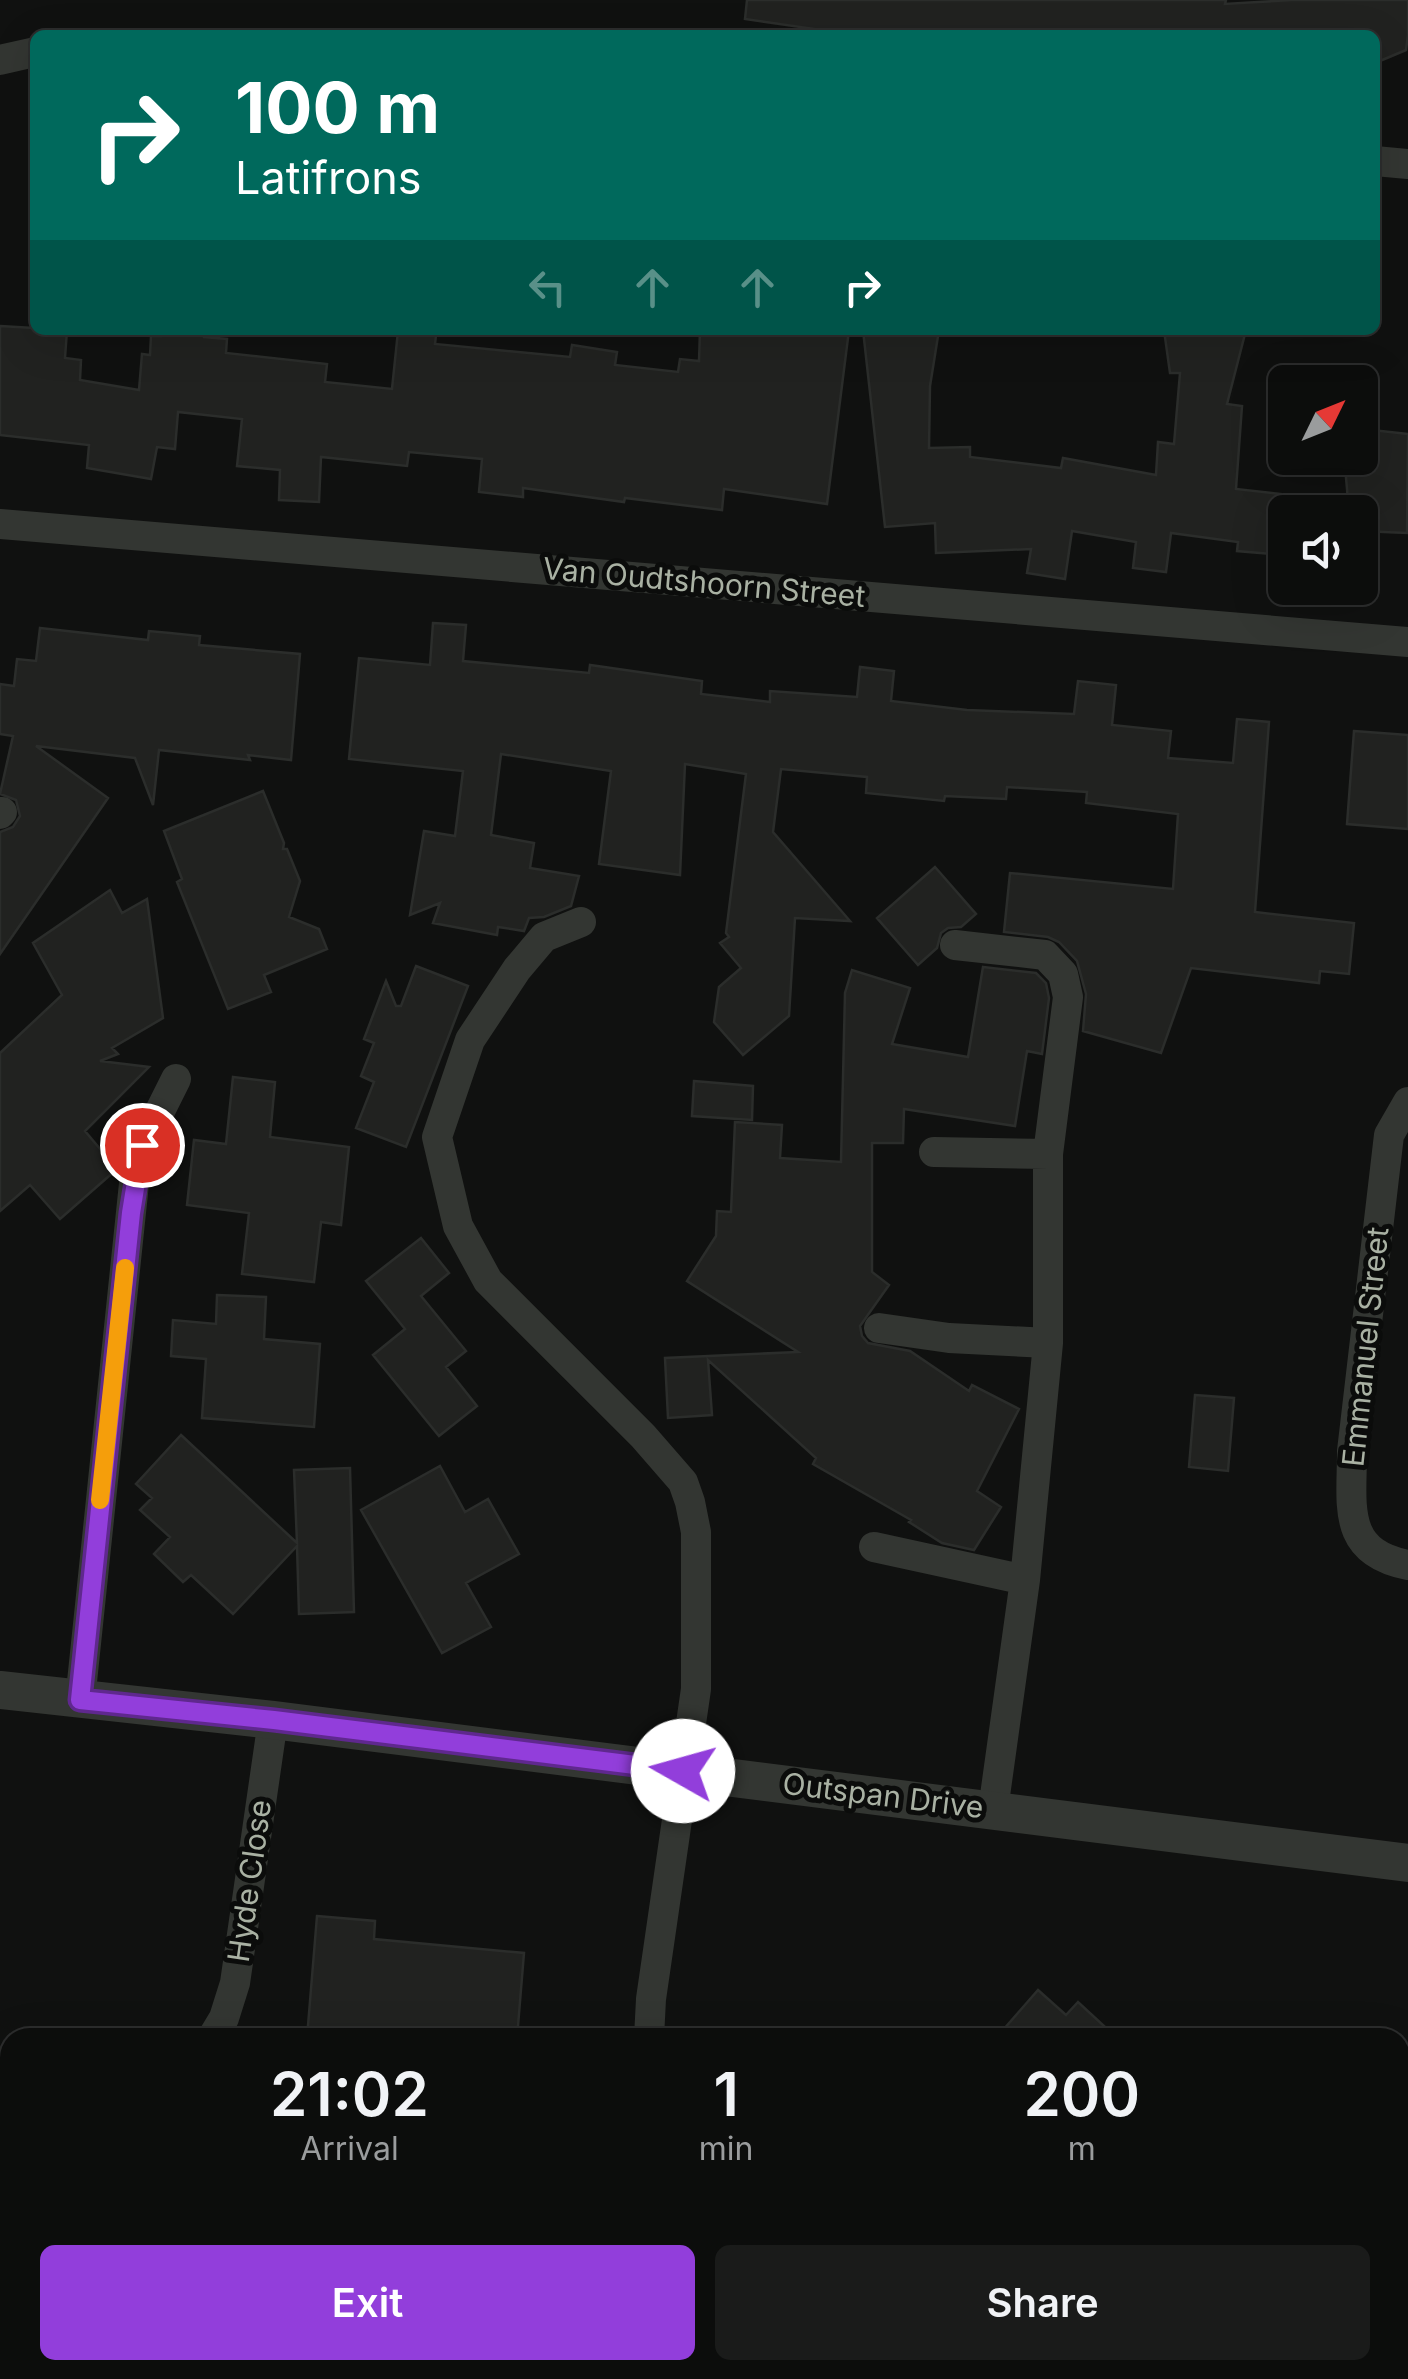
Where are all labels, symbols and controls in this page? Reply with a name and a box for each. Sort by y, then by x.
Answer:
text: 100 m [235,65,440,150]
icon: right [70,70,200,200]
text: Latifrons [235,150,422,205]
icon: left [520,260,575,315]
icon: ahead [625,260,680,315]
icon: ahead [730,260,785,315]
icon: right [835,260,890,315]
north arrow [1268,365,1378,475]
map controls [1268,365,1378,605]
button: sound [1268,495,1378,605]
street label: Van Oudtshoorn Street [541,550,867,614]
pin [100,1103,185,1188]
icon: arrive [115,1118,170,1173]
street label: Emmanuel Street [1335,1225,1396,1468]
position arrow [631,1719,735,1823]
street label: Outspan Drive [781,1765,986,1825]
street label: Hyde Close [220,1797,278,1964]
text: 21:02 [270,2058,429,2130]
text: 1 [713,2058,739,2130]
text: 200 [1023,2058,1140,2130]
text: Arrival [300,2129,399,2168]
text: min [699,2129,753,2168]
text: m [1068,2129,1096,2168]
button: Exit [40,2245,695,2360]
button: Share [715,2245,1370,2360]

